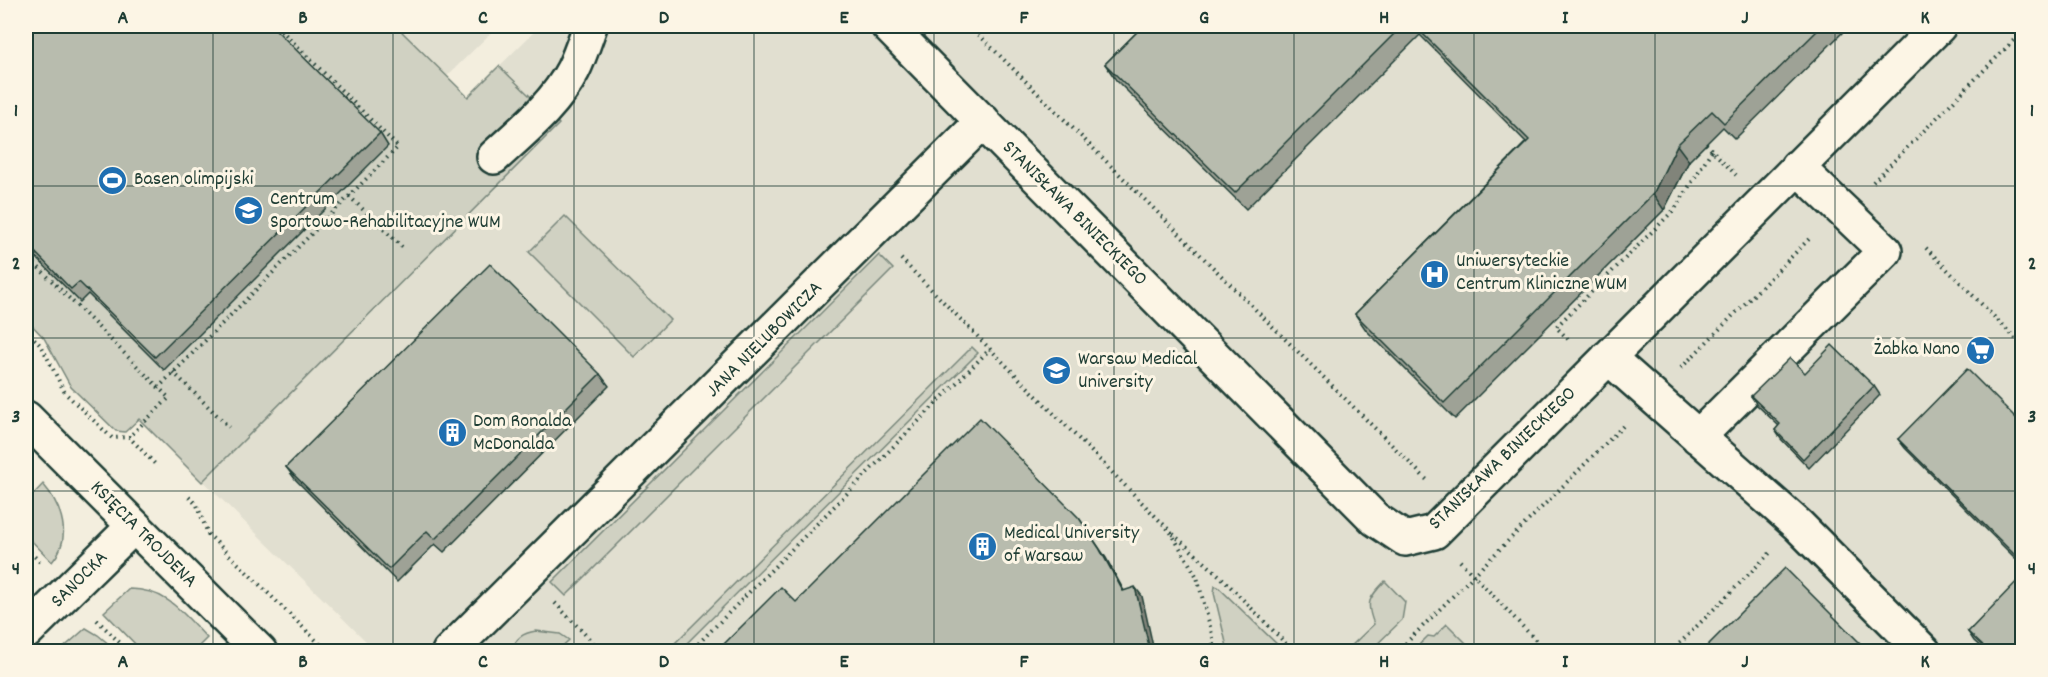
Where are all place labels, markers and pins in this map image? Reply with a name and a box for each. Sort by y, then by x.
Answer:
sports icon: Basen olimpijski [97,164,129,196]
place label: Basen olimpijski [134,166,254,194]
place label: Centrum Sportowo-Rehabilitacyjne WUM [270,186,501,237]
school or university icon: Centrum Sportowo-Rehabilitacyjne WUM [233,195,265,227]
place label: Uniwersyteckie Centrum Kliniczne WUM [1456,248,1627,299]
hospital icon: Uniwersyteckie Centrum Kliniczne WUM [1419,258,1451,290]
supermarket icon: Żabka Nano [1965,334,1997,366]
place label: Żabka Nano [1873,336,1960,364]
place label: Warsaw Medical University [1078,346,1198,397]
school or university icon: Warsaw Medical University [1041,355,1073,387]
place label: Dom Ronalda McDonalda [473,408,572,459]
building icon: Dom Ronalda McDonalda [436,417,468,449]
place label: Medical University of Warsaw [1004,520,1140,571]
building icon: Medical University of Warsaw [967,530,999,562]

